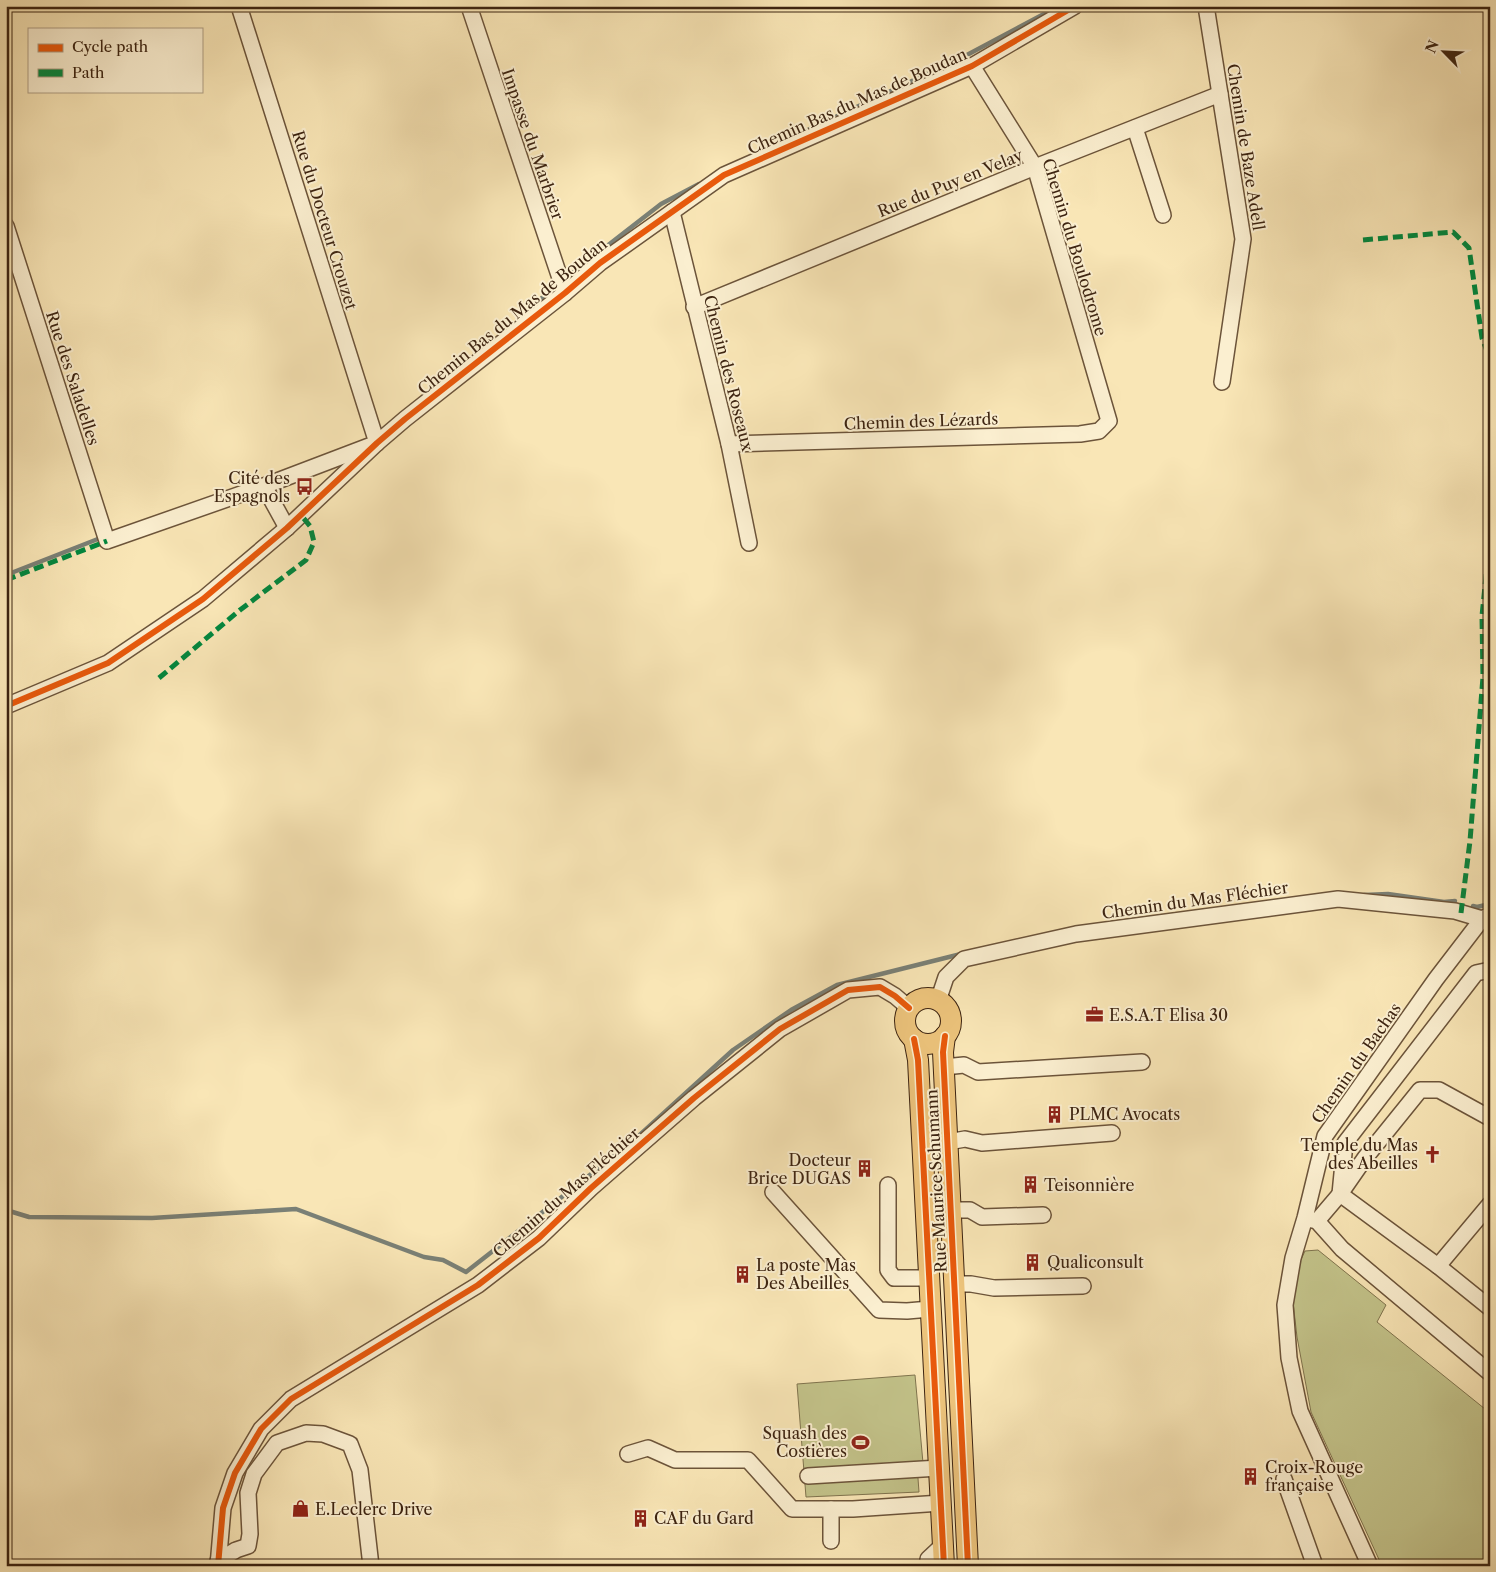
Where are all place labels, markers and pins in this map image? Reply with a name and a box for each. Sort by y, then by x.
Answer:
place label: Cité des Espagnols [214,468,290,506]
bus stop icon: Cité des Espagnols [294,477,314,497]
office icon: E.S.A.T Elisa 30 [1085,1005,1105,1025]
place label: E.S.A.T Elisa 30 [1109,1005,1228,1025]
building icon: PLMC Avocats [1045,1104,1065,1124]
place label: PLMC Avocats [1069,1104,1180,1124]
place label: Temple du Mas des Abeilles [1301,1135,1418,1173]
church icon: Temple du Mas des Abeilles [1422,1144,1442,1164]
place label: Docteur Brice DUGAS [747,1150,851,1188]
building icon: Docteur Brice DUGAS [855,1159,875,1179]
building icon: Teisonnière [1020,1175,1040,1195]
place label: Teisonnière [1044,1175,1134,1195]
building icon: Qualiconsult [1023,1252,1043,1272]
place label: Qualiconsult [1047,1252,1144,1272]
place label: La poste Mas Des Abeilles [756,1255,856,1293]
building icon: La poste Mas Des Abeilles [732,1264,752,1284]
place label: Squash des Costières [763,1423,847,1461]
sports icon: Squash des Costières [851,1432,871,1452]
place label: Croix-Rouge française [1265,1457,1363,1495]
building icon: Croix-Rouge française [1241,1466,1261,1486]
shop icon: E.Leclerc Drive [291,1499,311,1519]
place label: E.Leclerc Drive [315,1499,433,1519]
building icon: CAF du Gard [630,1508,650,1528]
place label: CAF du Gard [654,1508,754,1528]

